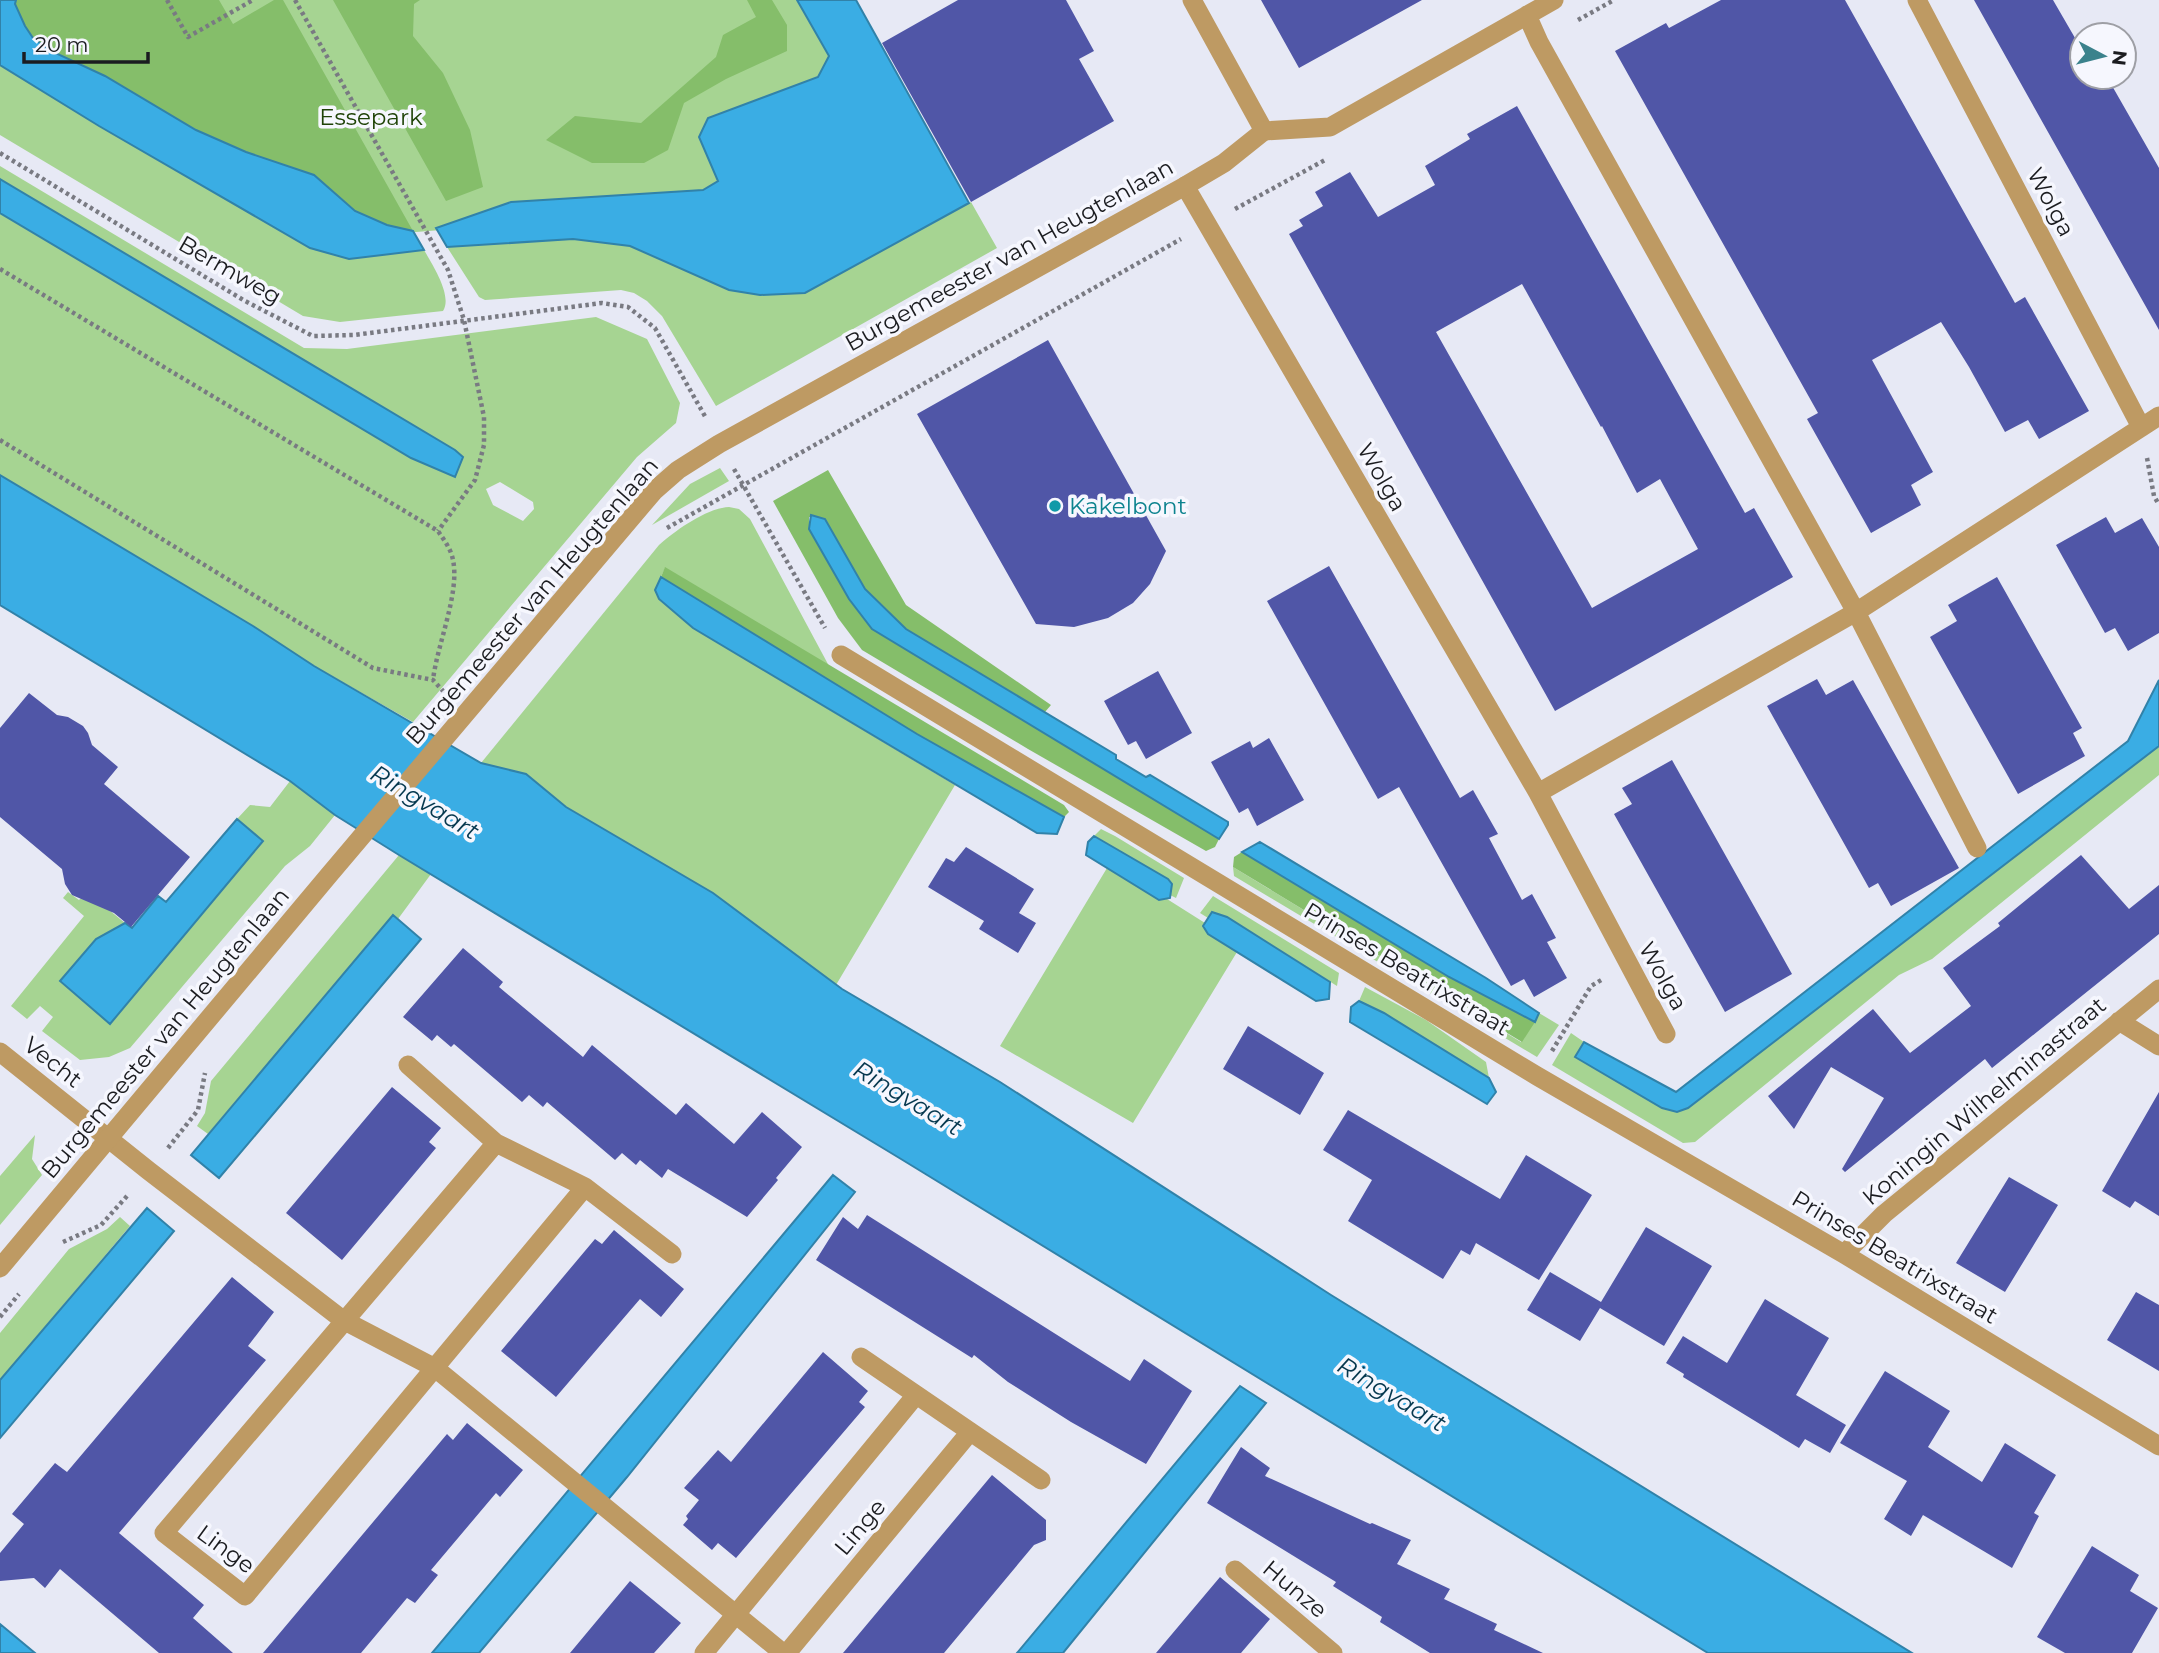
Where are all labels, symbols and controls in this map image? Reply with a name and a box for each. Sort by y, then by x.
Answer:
scale bar [24,21,149,65]
north arrow [2068,21,2138,91]
text: 20 m [35,32,89,57]
text: N [2107,49,2132,67]
park label: Essepark [319,103,423,131]
street label: Burgemeester van Heugtenlaan [840,153,1178,357]
street label: Wolga [2021,163,2081,241]
street label: Bermweg [174,229,286,311]
street label: Wolga [1351,438,1413,516]
street label: Burgemeester van Heugtenlaan [400,452,664,750]
place label: Kakelbont [1069,492,1187,520]
marker: Kakelbont [1047,498,1063,514]
water label: Ringvaart [365,758,485,846]
street label: Burgemeester van Heugtenlaan [35,882,295,1184]
street label: Prinses Beatrixstraat [1299,896,1515,1042]
street label: Wolga [1633,937,1693,1015]
street label: Koningin Wilhelminastraat [1857,991,2111,1211]
street label: Vecht [18,1031,88,1093]
water label: Ringvaart [848,1054,968,1142]
street label: Prinses Beatrixstraat [1787,1184,2003,1330]
water label: Ringvaart [1332,1350,1452,1438]
street label: Linge [828,1493,892,1561]
street label: Linge [192,1519,260,1579]
street label: Hunze [1257,1554,1333,1624]

